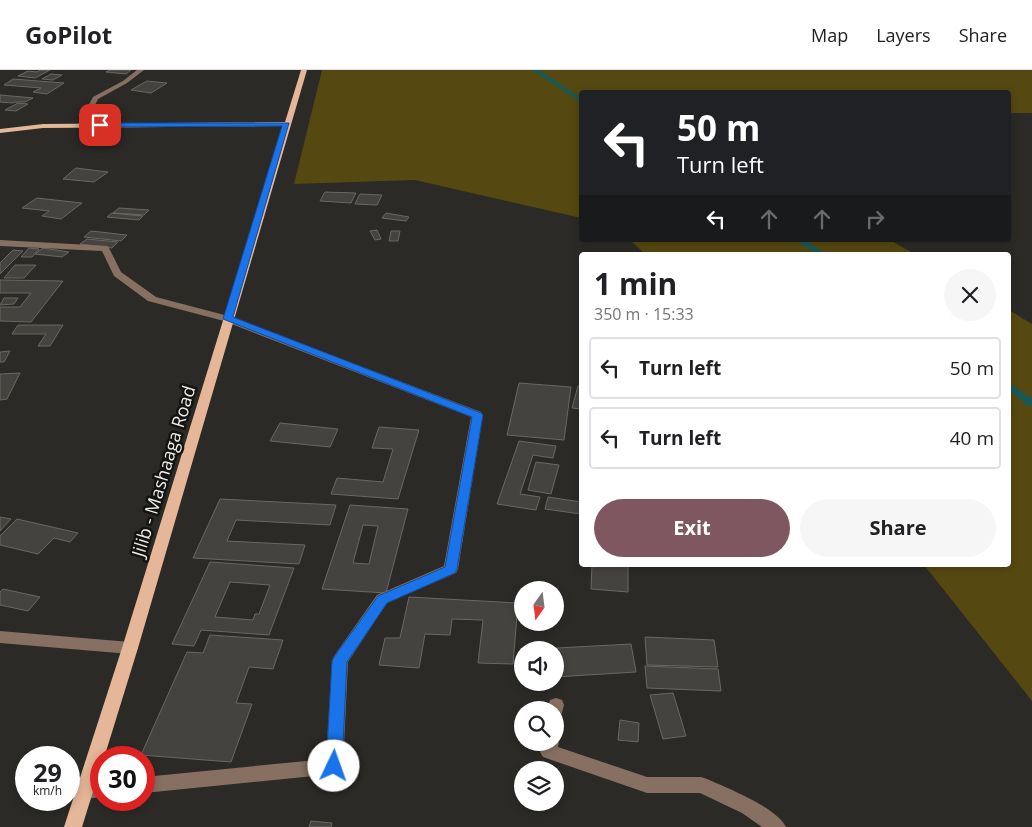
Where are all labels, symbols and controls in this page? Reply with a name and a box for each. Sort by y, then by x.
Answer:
text: GoPilot [25,18,112,51]
text: Map [811,23,848,47]
text: Layers [876,23,931,47]
text: Share [959,23,1007,47]
pin [79,104,121,146]
text: 50 m [677,104,760,151]
icon: left [594,110,659,175]
icon: arrive [86,111,114,139]
text: Turn left [677,149,764,179]
icon: left [702,205,730,233]
icon: ahead [755,205,783,233]
icon: ahead [808,205,836,233]
icon: right [861,205,889,233]
text: 1 min [594,263,677,304]
button: close [944,269,996,321]
text: 350 m · 15:33 [594,303,694,325]
icon: left [596,354,624,382]
text: Turn left [639,355,721,381]
text: 50 m [950,355,994,381]
street label: Jilib - Mashaaga Road [125,382,200,561]
icon: left [596,424,624,452]
text: Turn left [639,425,721,451]
text: 40 m [950,425,994,451]
button: Exit [594,499,790,557]
button: Share [800,499,996,557]
north arrow [514,581,564,631]
map controls [514,581,564,811]
button: sound [514,641,564,691]
button: search [514,701,564,751]
position arrow [307,739,359,791]
speed limit sign: 30 [90,746,155,811]
text: 29 [33,755,62,789]
button: layers [514,761,564,811]
text: km/h [33,782,62,799]

